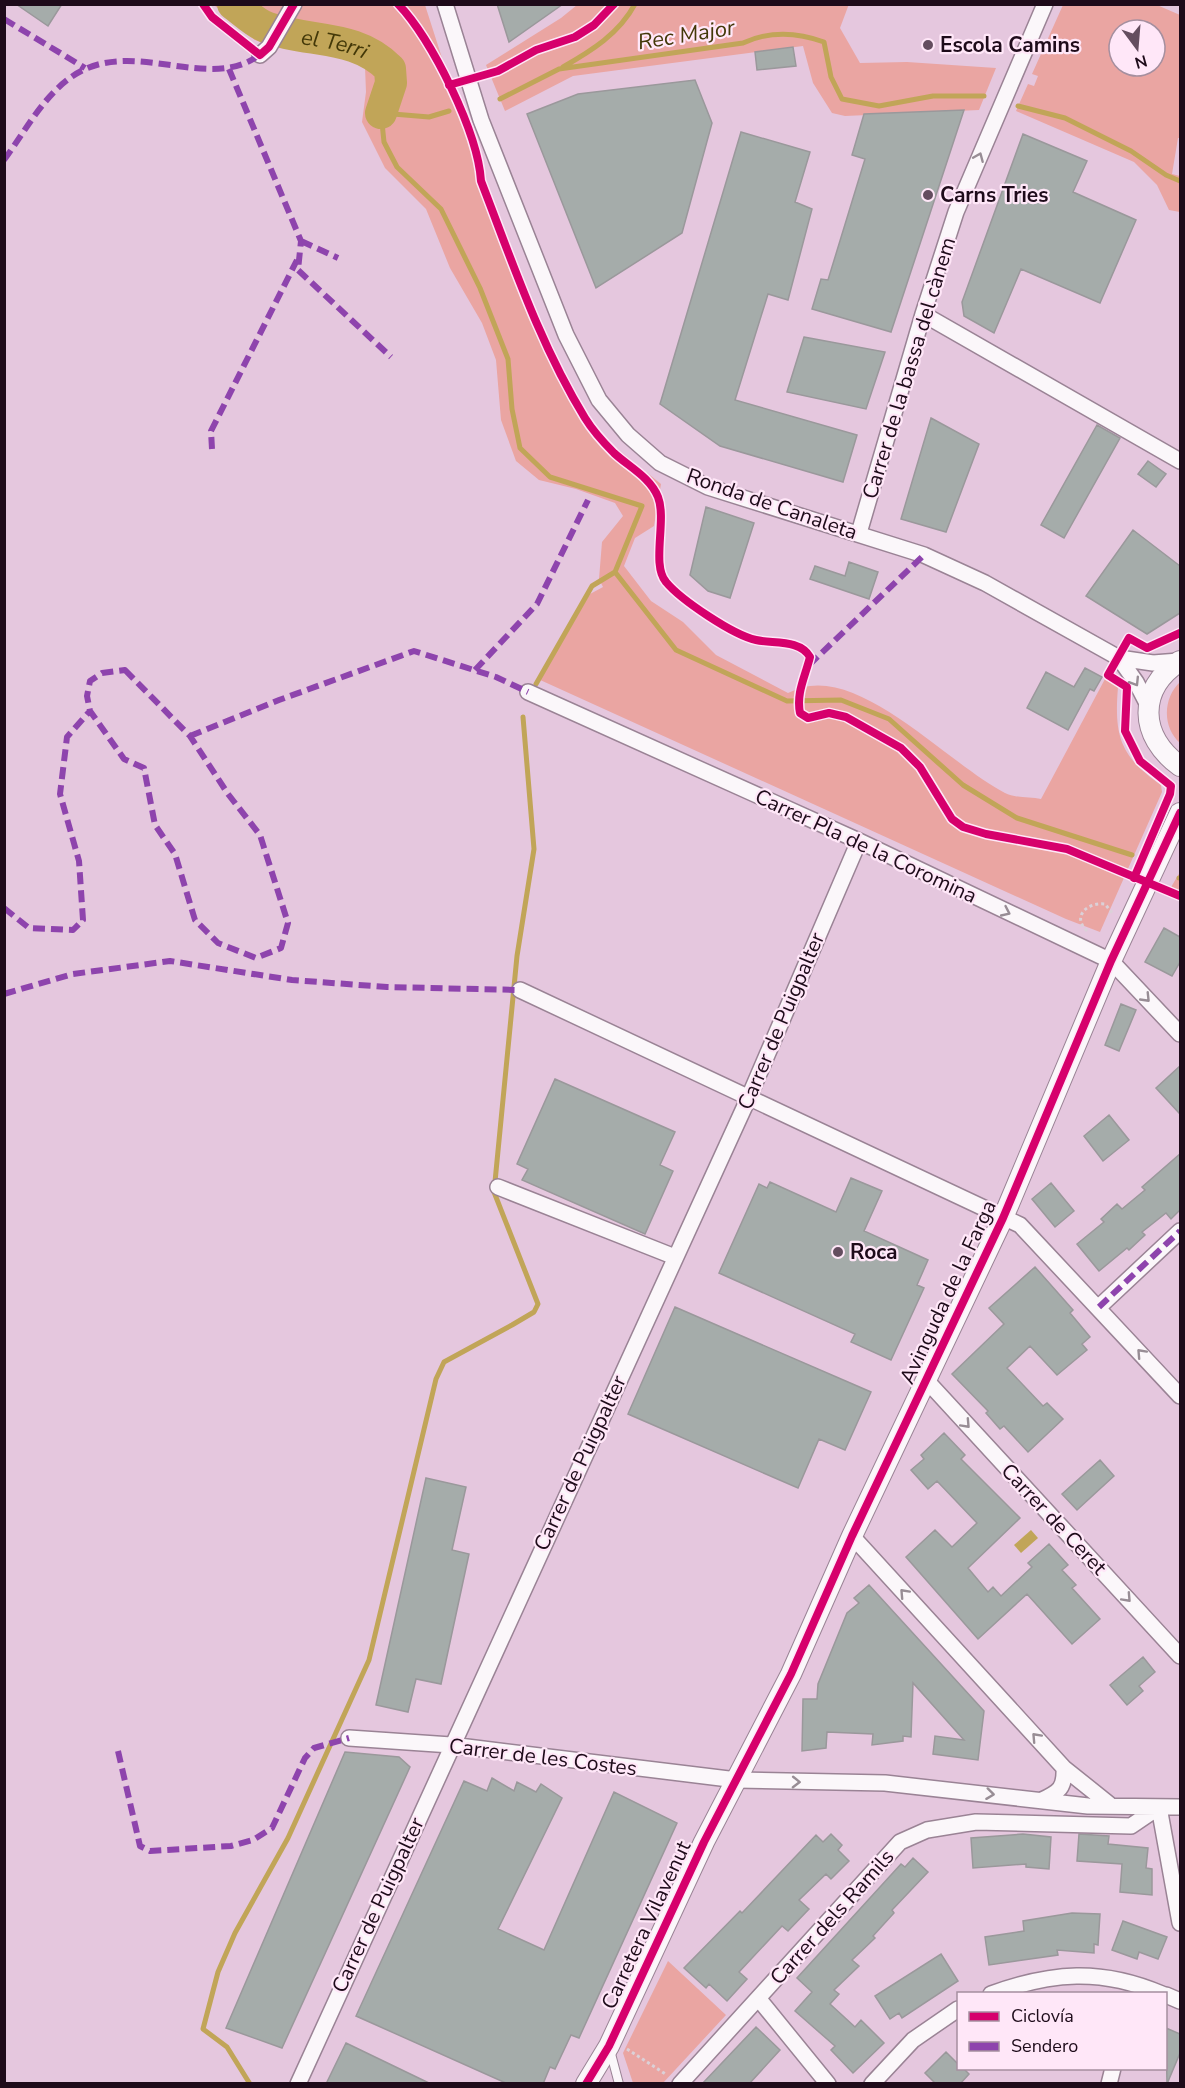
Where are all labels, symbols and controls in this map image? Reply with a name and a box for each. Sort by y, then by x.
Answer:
water label: Rec Major [636,12,738,57]
north arrow [1107,18,1167,78]
water label: el Terri [299,22,374,67]
place label: Escola Camins [940,31,1080,59]
marker: Escola Camins [921,38,935,52]
text: N [1132,49,1150,74]
one-way arrow [972,153,984,164]
place label: Carns Tries [940,181,1048,209]
marker: Carns Tries [921,188,935,202]
street label: Carrer de la bassa del cànem [856,234,962,502]
street label: Ronda de Canaleta [683,462,861,546]
one-way arrow [1127,676,1139,686]
street label: Carrer Pla de la Coromina [751,782,981,910]
one-way arrow [1000,904,1011,916]
street label: Carrer de Puigpalter [731,928,831,1114]
one-way arrow [1139,991,1150,1001]
street label: Avinguda de la Farga [893,1196,1003,1388]
place label: Roca [850,1238,898,1266]
marker: Roca [831,1245,845,1259]
one-way arrow [1137,1349,1148,1359]
street label: Carrer de Puigpalter [527,1370,633,1555]
one-way arrow [959,1417,970,1428]
street label: Carrer de Ceret [995,1457,1114,1581]
one-way arrow [900,1589,911,1600]
one-way arrow [1120,1591,1131,1602]
street label: Carrer de les Costes [447,1732,639,1782]
one-way arrow [1032,1733,1043,1744]
one-way arrow [791,1775,800,1788]
one-way arrow [985,1787,994,1799]
street label: Carrer de Puigpalter [325,1812,431,1997]
street label: Carretera Vilavenut [595,1836,698,2014]
street label: Carrer dels Ramils [764,1843,900,1991]
legend [957,1992,1167,2070]
text: Ciclovía [1011,2004,1074,2028]
text: Sendero [1011,2034,1078,2058]

